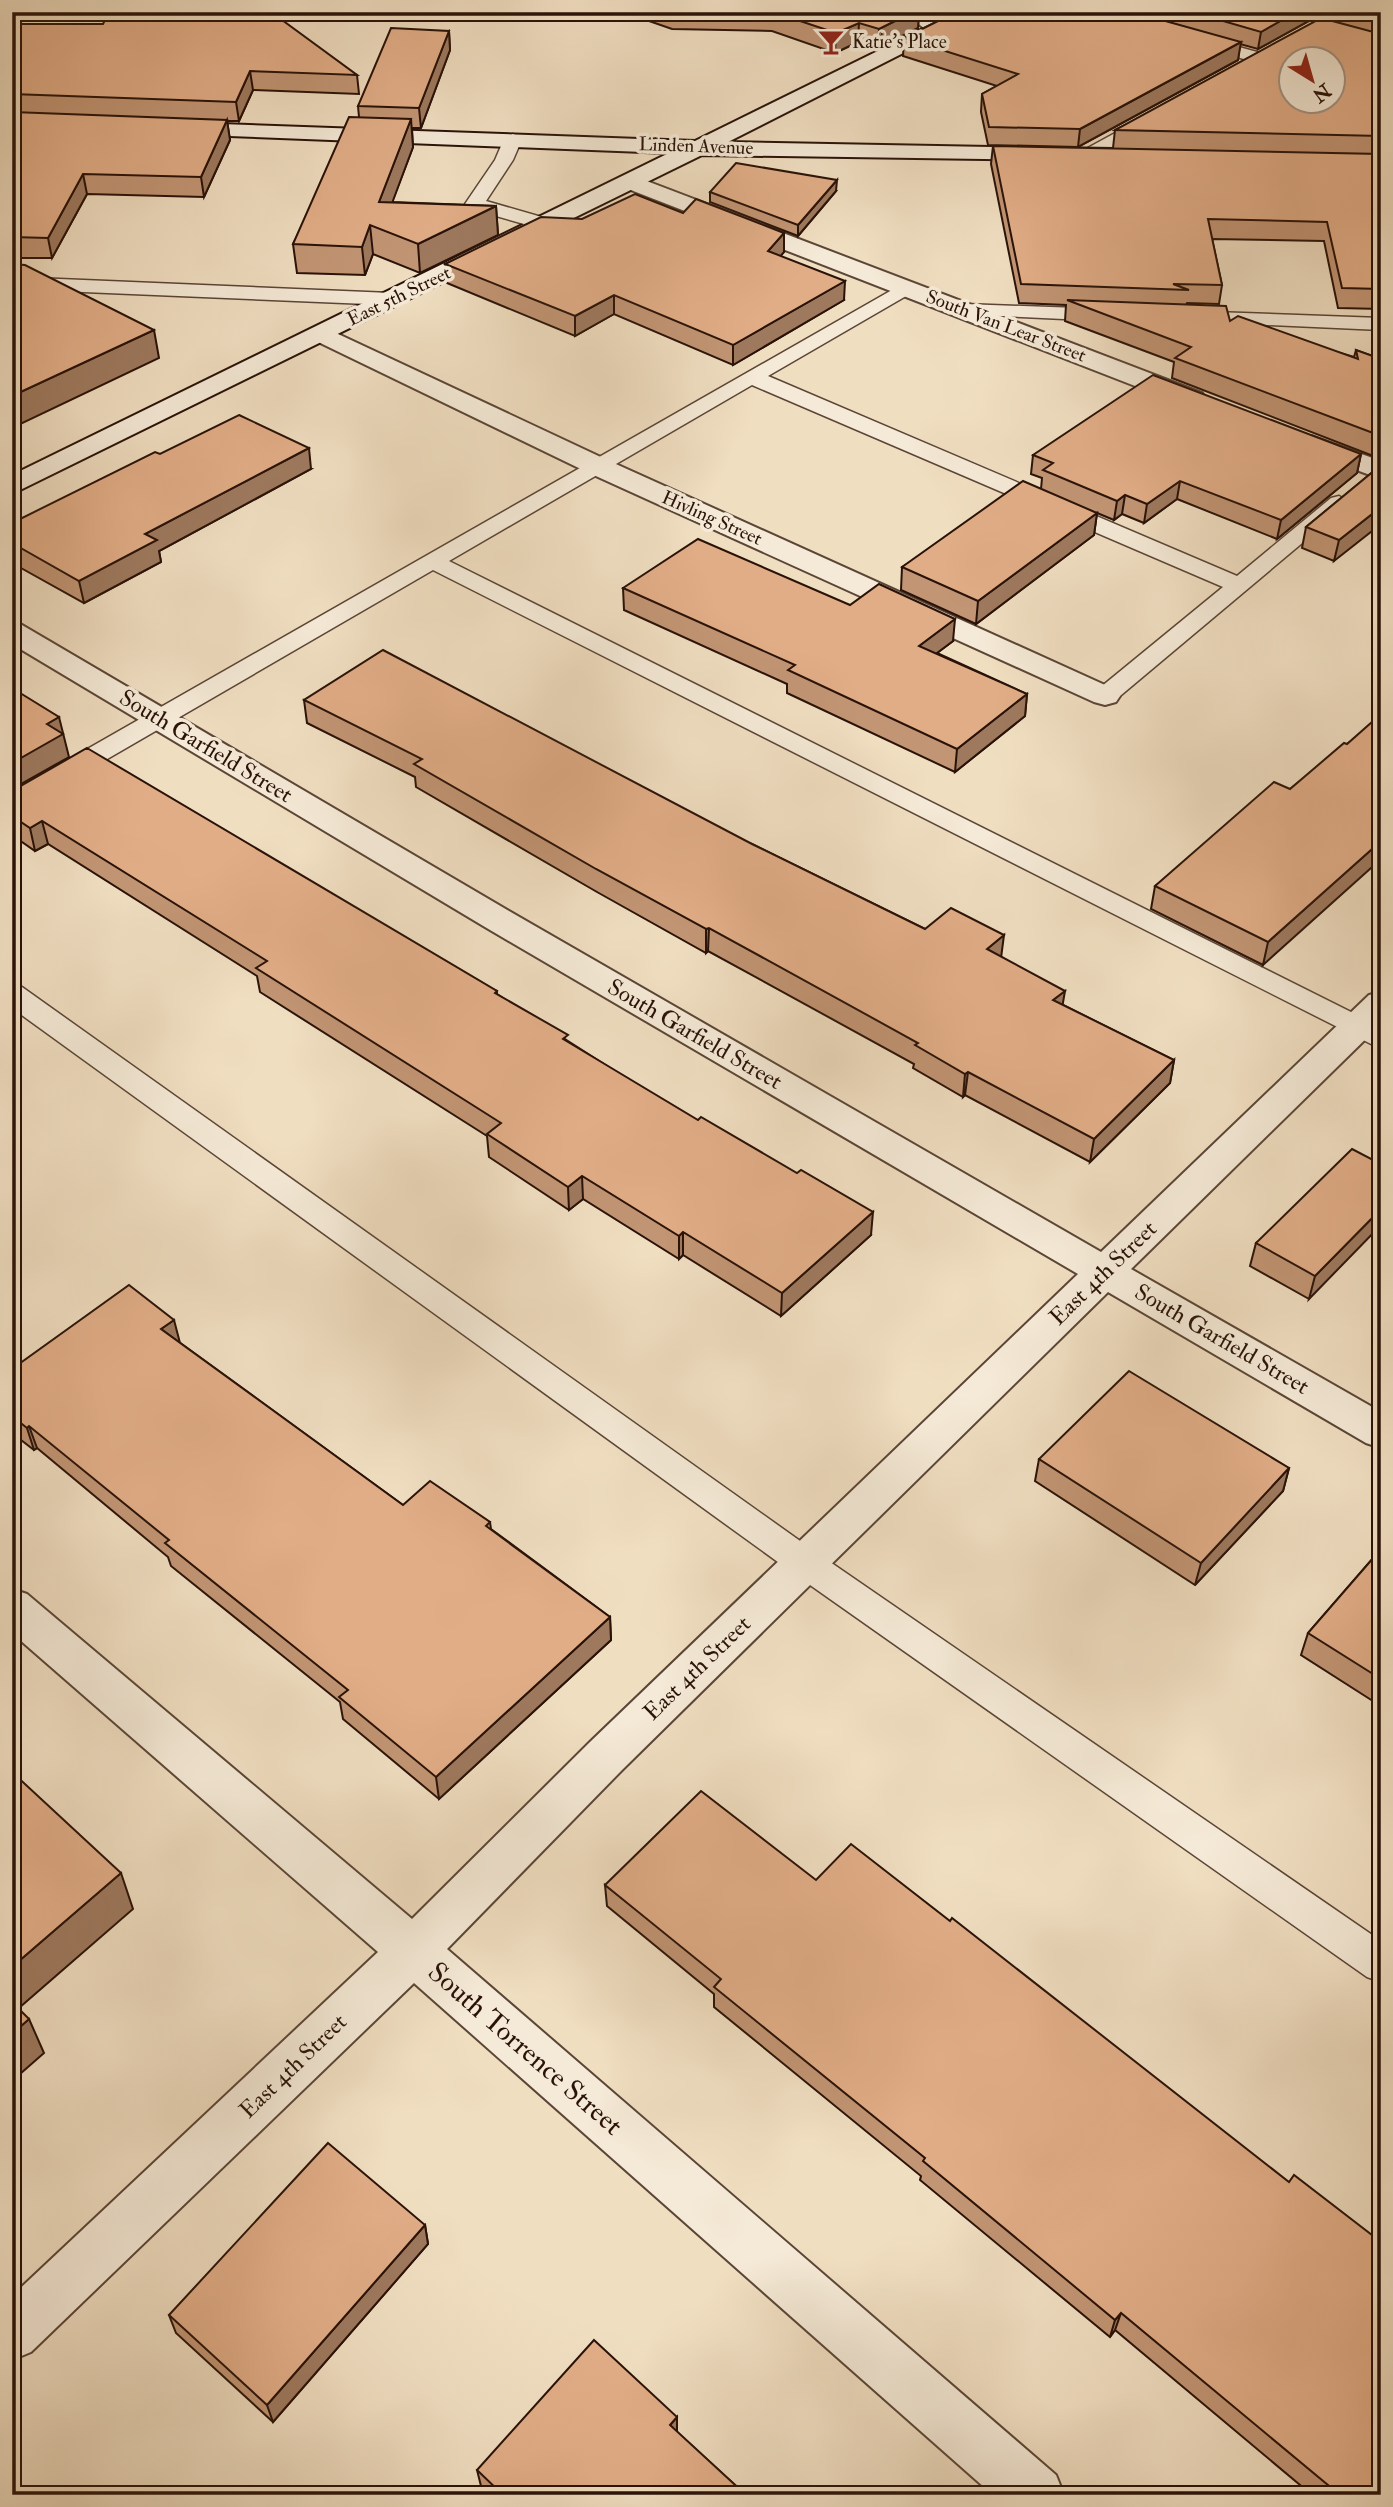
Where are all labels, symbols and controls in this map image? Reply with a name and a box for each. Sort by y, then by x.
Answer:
bar icon: Katie's Place [816,27,846,57]
place label: Katie's Place [852,30,947,54]
north arrow [1278,46,1348,116]
text: N [1307,77,1336,108]
street label: Linden Avenue [638,132,754,160]
street label: East 5th Street [343,261,455,331]
street label: South Van Lear Street [923,284,1089,368]
street label: Hivling Street [658,485,766,551]
street label: South Garfield Street [114,683,298,809]
street label: South Garfield Street [602,972,788,1096]
street label: East 4th Street [1043,1214,1163,1332]
street label: South Garfield Street [1129,1277,1315,1401]
street label: East 4th Street [637,1609,757,1727]
street label: South Torrence Street [420,1955,630,2143]
street label: East 4th Street [233,2007,353,2125]

